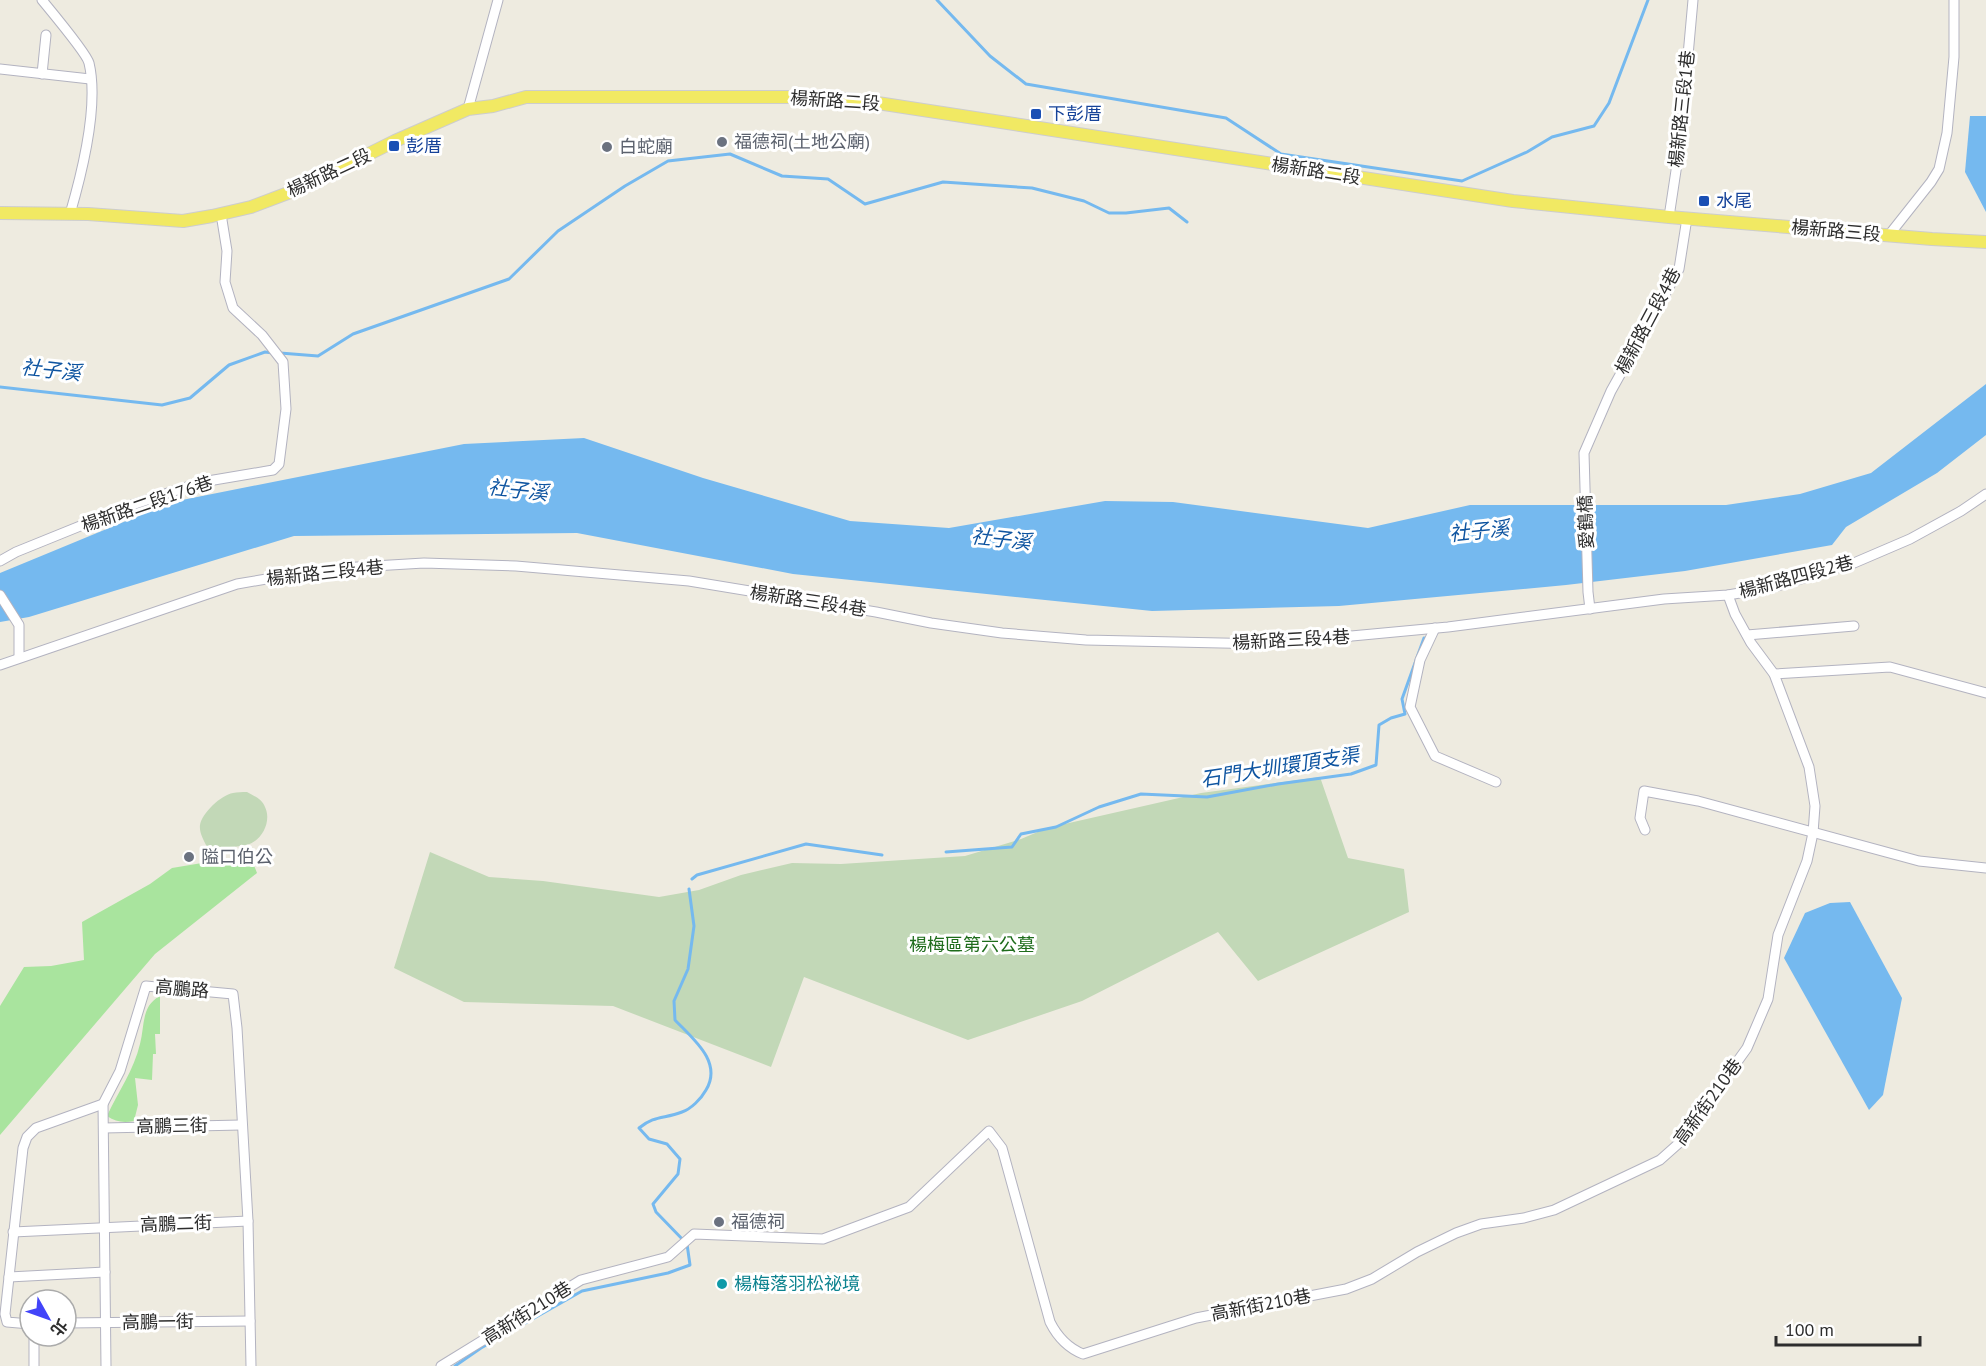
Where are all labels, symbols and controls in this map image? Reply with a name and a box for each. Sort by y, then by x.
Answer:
street label: 楊新路三段1巷 [1664,49,1699,169]
street label: 楊新路二段 [789,86,881,115]
place label: 下彭厝 [1048,102,1102,125]
marker: 下彭厝 [1029,107,1043,121]
place label: 福德祠(土地公廟) [734,130,870,153]
place label: 彭厝 [406,134,442,157]
place label: 白蛇廟 [619,135,673,158]
marker: 福德祠(土地公廟) [715,135,729,149]
marker: 彭厝 [387,139,401,153]
marker: 白蛇廟 [600,140,614,154]
street label: 楊新路二段 [283,143,374,202]
street label: 楊新路二段 [1270,152,1362,189]
place label: 水尾 [1716,189,1752,212]
marker: 水尾 [1697,194,1711,208]
street label: 楊新路三段 [1790,215,1882,246]
street label: 楊新路三段4巷 [1610,263,1685,378]
water label: 社子溪 [20,354,85,386]
street label: 楊新路二段176巷 [78,470,216,537]
water label: 社子溪 [487,474,552,506]
street label: 愛鶴橋 [1573,495,1598,549]
water label: 社子溪 [1448,515,1513,547]
water label: 社子溪 [970,523,1035,555]
street label: 楊新路四段2巷 [1736,550,1856,603]
street label: 楊新路三段4巷 [265,555,385,590]
street label: 楊新路三段4巷 [748,580,868,621]
street label: 楊新路三段4巷 [1232,625,1350,654]
water label: 石門大圳環頂支渠 [1199,741,1364,792]
place label: 隘口伯公 [201,845,273,868]
marker: 隘口伯公 [182,850,196,864]
park label: 楊梅區第六公墓 [909,933,1035,956]
street label: 高鵬路 [154,975,210,1002]
street label: 高新街210巷 [1668,1054,1747,1149]
street label: 高鵬三街 [136,1113,208,1138]
place label: 福德祠 [731,1210,785,1233]
street label: 高鵬二街 [140,1211,212,1236]
marker: 福德祠 [712,1215,726,1229]
place label: 楊梅落羽松祕境 [734,1272,860,1295]
street label: 高新街210巷 [478,1276,576,1349]
marker: 楊梅落羽松祕境 [715,1277,729,1291]
street label: 高新街210巷 [1209,1284,1313,1325]
north arrow [18,1288,78,1348]
street label: 高鵬一街 [122,1309,194,1334]
scale bar [1776,1309,1920,1347]
text: 北 [47,1315,72,1340]
text: 100 m [1785,1318,1834,1341]

